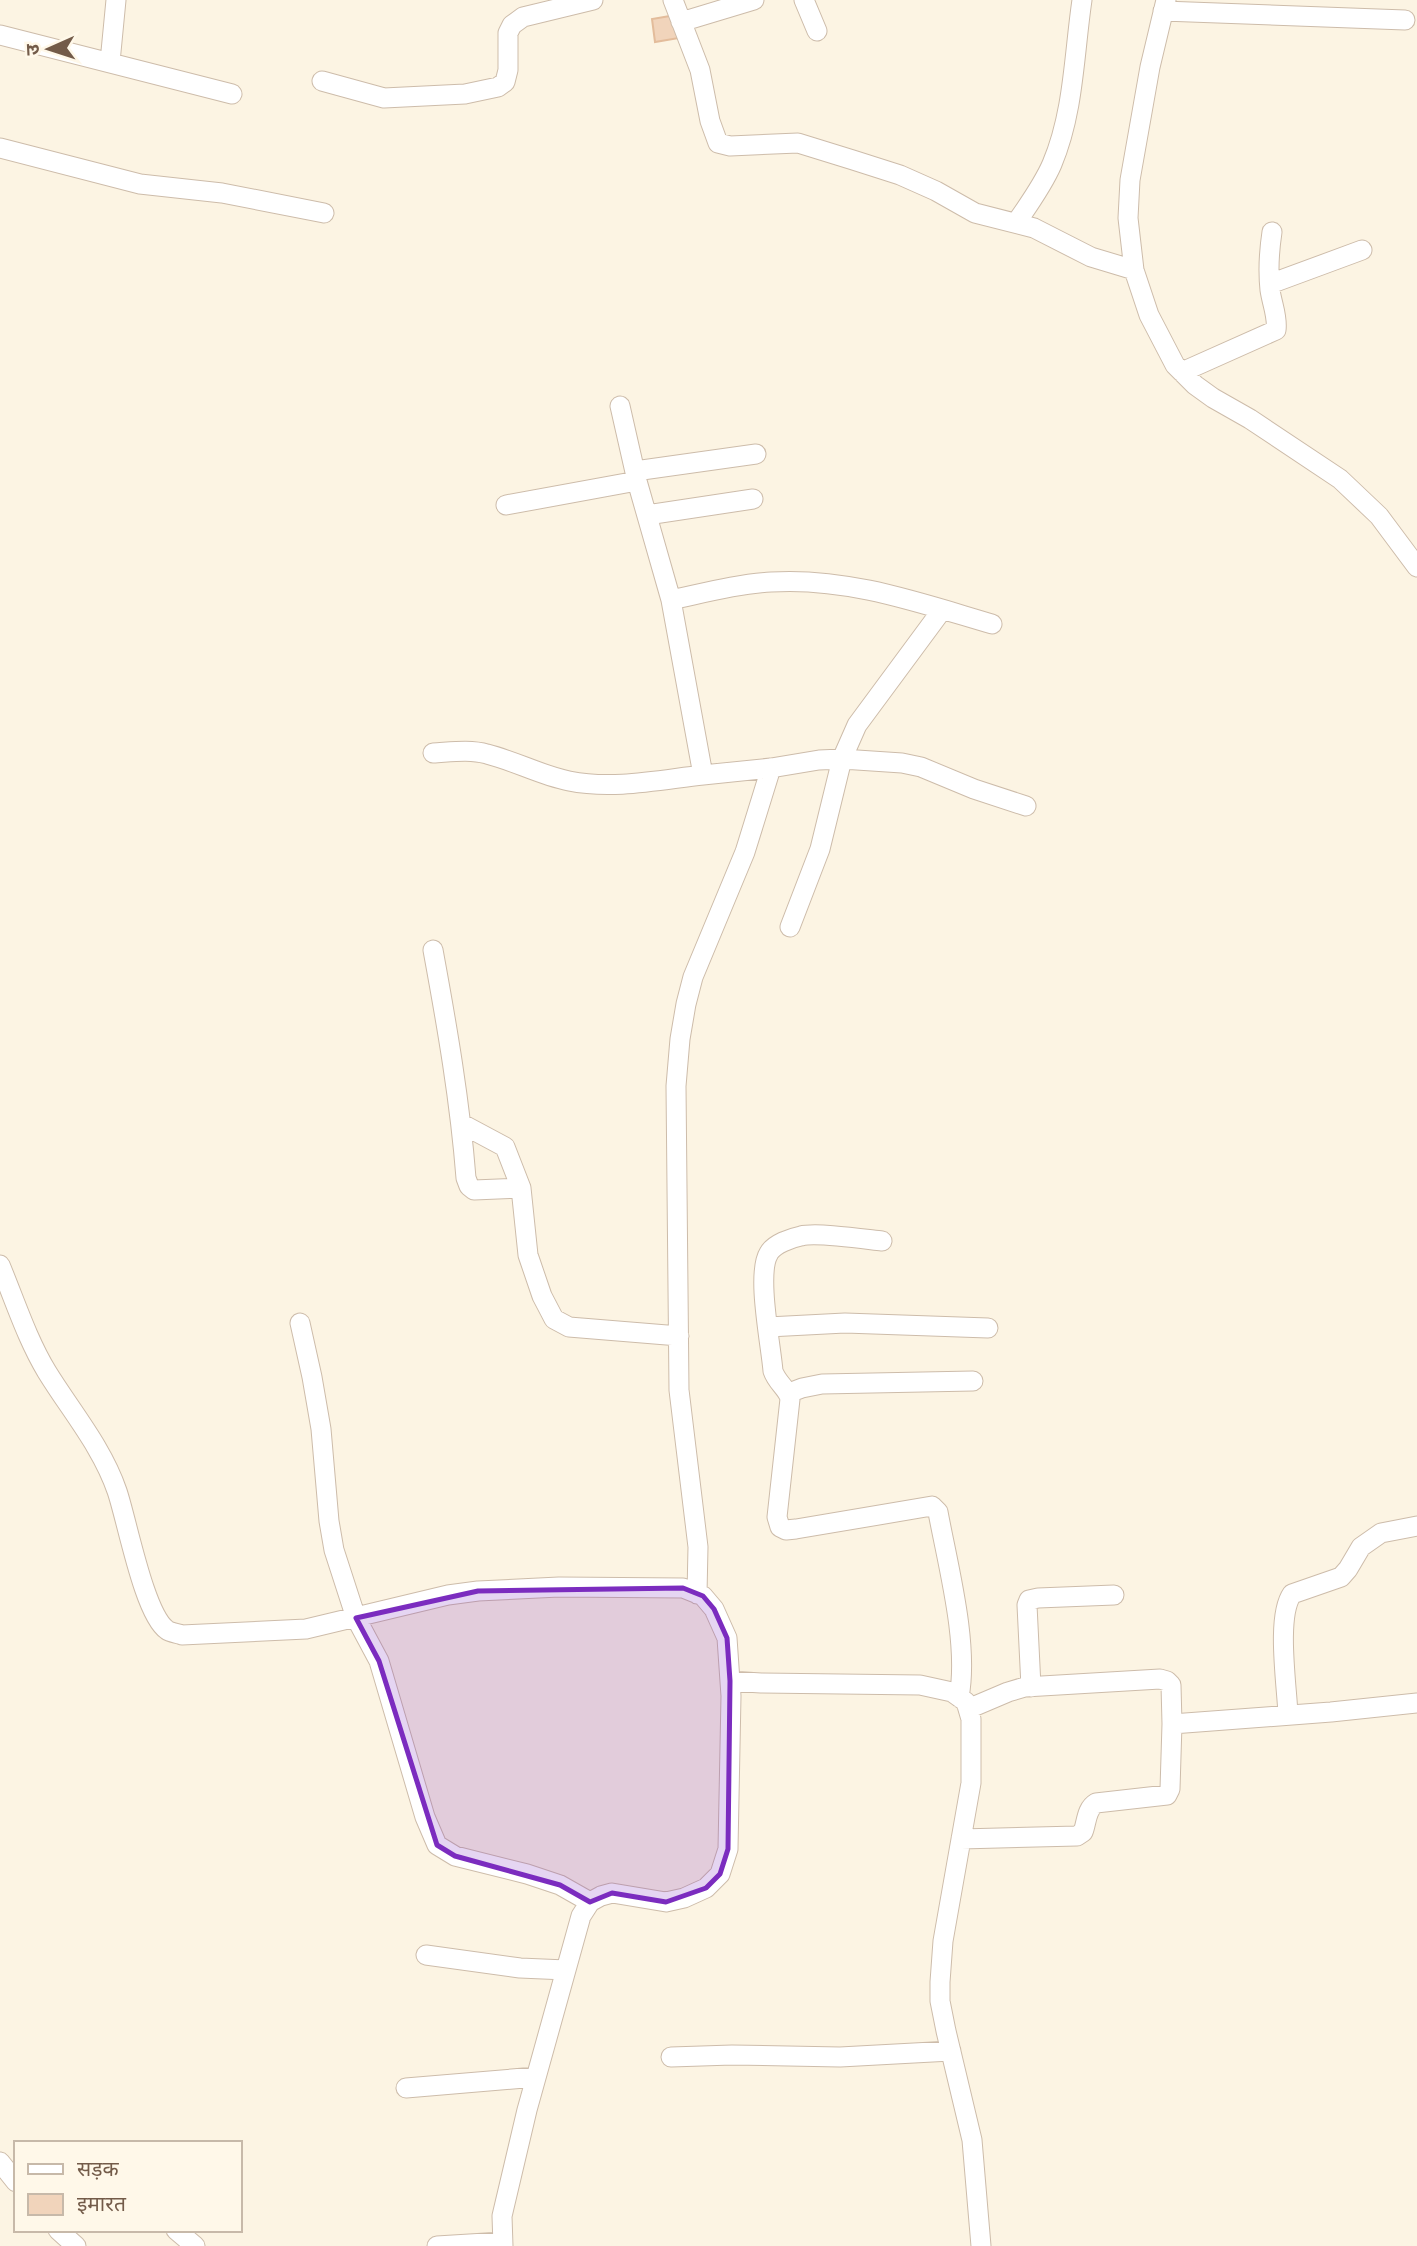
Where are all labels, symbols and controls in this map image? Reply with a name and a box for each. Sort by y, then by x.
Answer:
north arrow [14,14,84,84]
text: उ [20,43,43,56]
legend [14,2141,242,2232]
text: सड़क [77,2155,119,2180]
text: इमारत [77,2190,127,2215]

